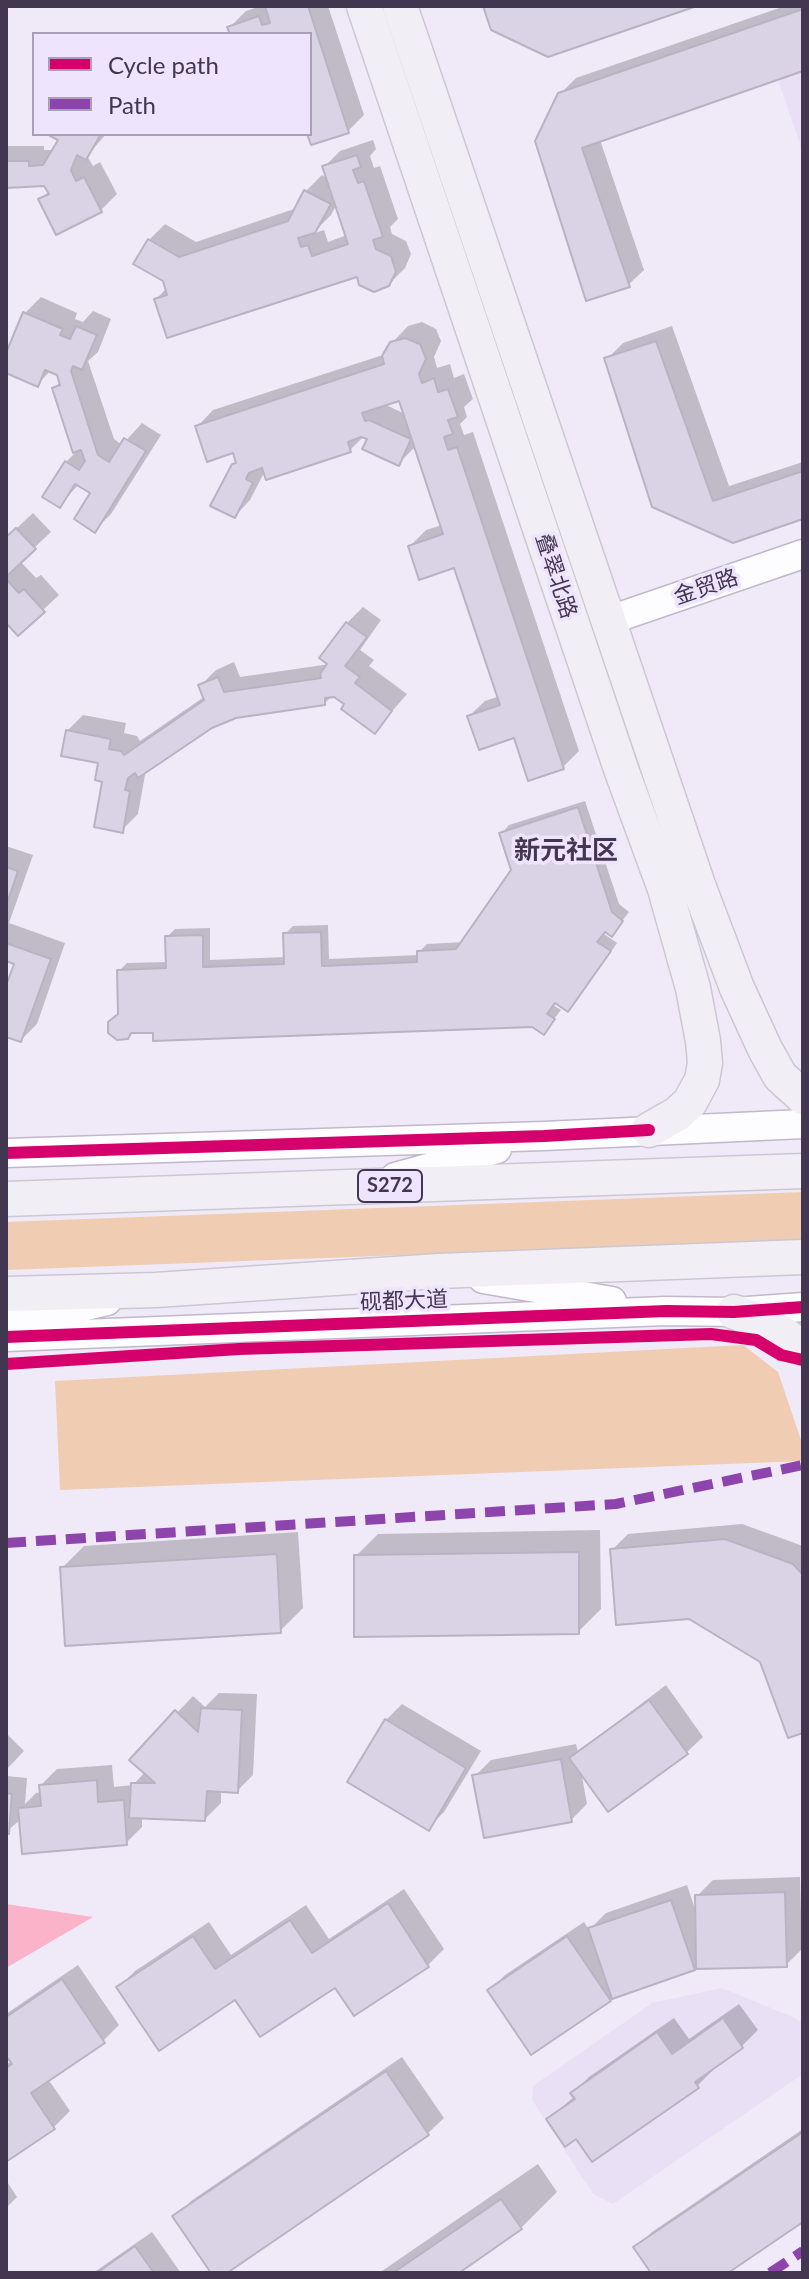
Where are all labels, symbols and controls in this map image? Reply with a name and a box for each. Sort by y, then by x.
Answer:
legend [32,32,312,136]
text: Cycle path [108,50,219,79]
text: Path [108,90,156,119]
street label: 叠翠北路 [530,530,582,622]
street label: 金贸路 [671,564,741,610]
district label: 新元社区 [514,835,618,867]
road number: S272 [358,1170,422,1202]
street label: 砚都大道 [360,1286,448,1316]

